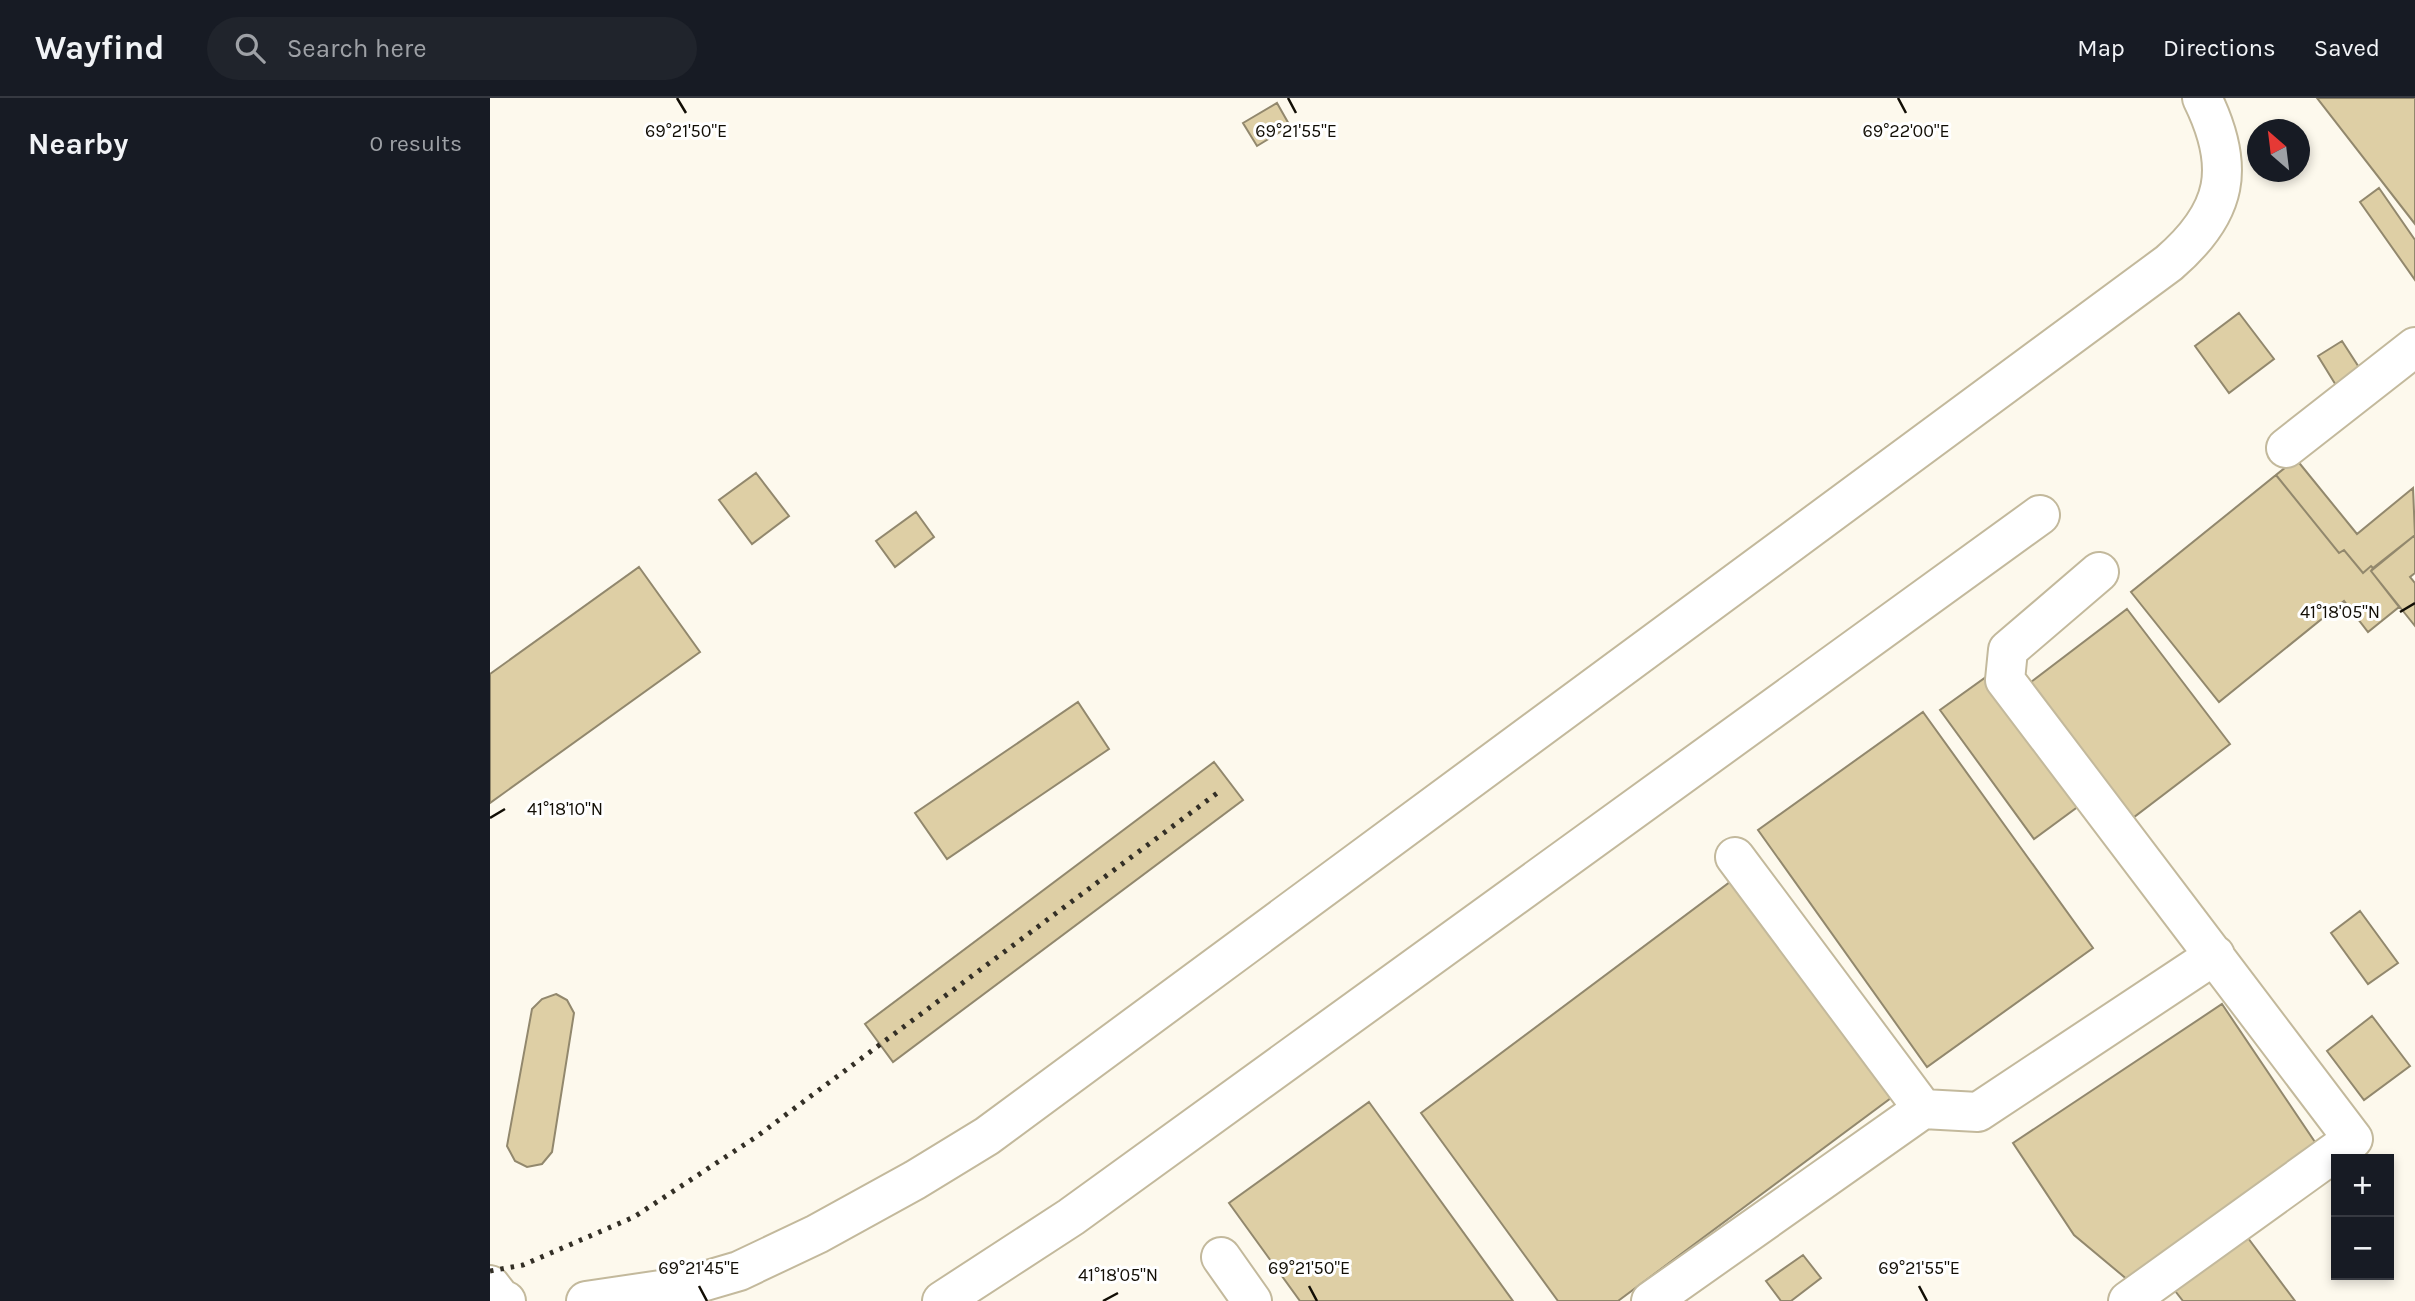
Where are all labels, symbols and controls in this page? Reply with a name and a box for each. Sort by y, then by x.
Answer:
search box [207,17,697,80]
text: Wayfind [35,29,165,67]
icon: search [231,29,269,67]
text: Search here [287,33,426,64]
text: Map [2077,34,2125,62]
text: Directions [2163,34,2276,62]
text: Saved [2314,34,2380,62]
north arrow [2247,119,2310,182]
text: 69°21'50"E [645,120,727,142]
text: 69°21'55"E [1255,120,1337,142]
text: 69°22'00"E [1862,120,1950,142]
text: Nearby [28,126,128,162]
text: 0 results [370,130,462,157]
text: 41°18'05"N [2300,601,2380,623]
text: 41°18'10"N [527,798,603,820]
map controls [2331,1154,2394,1280]
button: + [2331,1154,2394,1217]
button: − [2331,1217,2394,1280]
text: 69°21'45"E [658,1257,740,1279]
text: 69°21'50"E [1268,1257,1350,1279]
text: 69°21'55"E [1878,1257,1960,1279]
text: 41°18'05"N [1078,1264,1158,1286]

